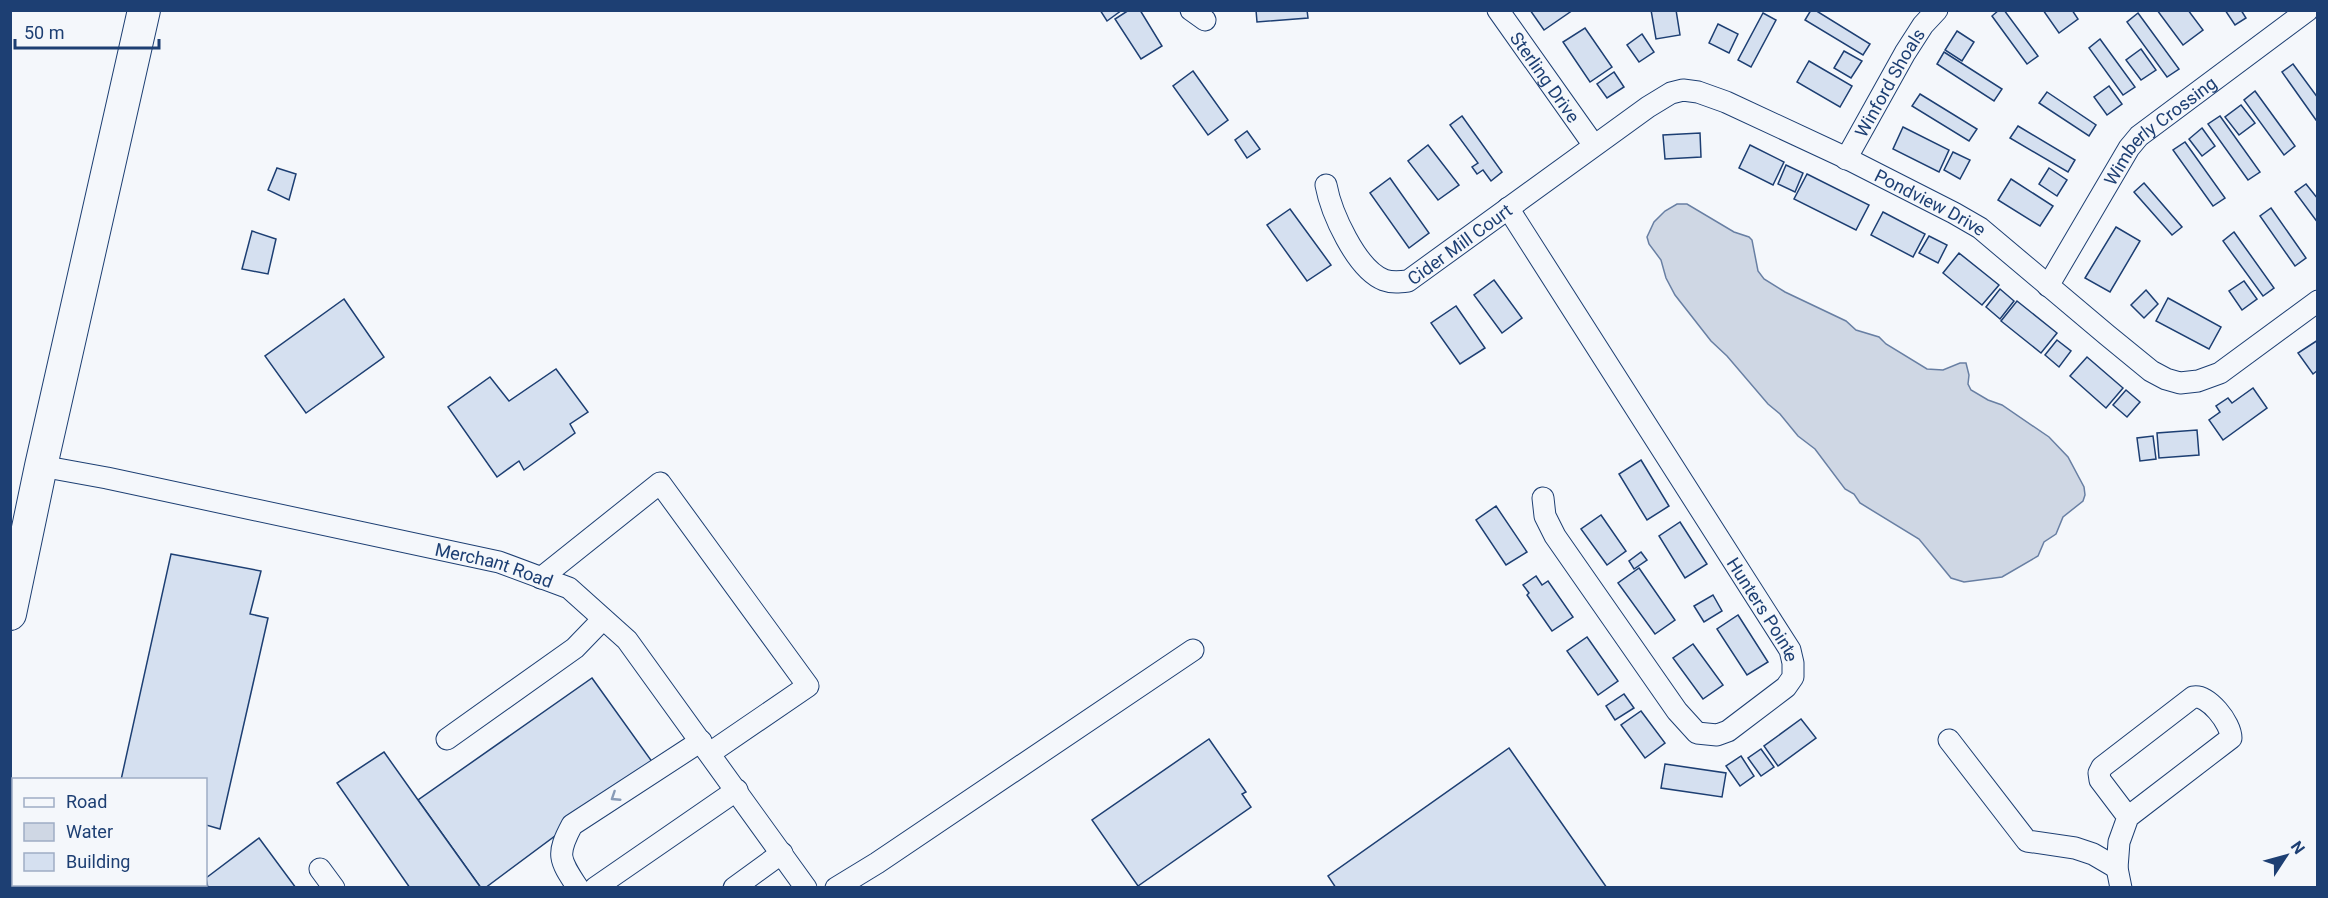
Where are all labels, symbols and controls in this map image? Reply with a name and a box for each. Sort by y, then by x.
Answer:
scale bar [15,12,159,50]
text: 50 m [24,22,64,43]
street label: Winford Shoals [1850,24,1929,140]
street label: Sterling Drive [1506,28,1585,126]
street label: Wimberly Crossing [2099,72,2220,189]
street label: Pondview Drive [1871,164,1991,240]
street label: Cider Mill Court [1403,199,1516,289]
street label: Merchant Road [433,538,556,592]
street label: Hunters Pointe [1723,553,1803,663]
legend [12,778,207,886]
one-way arrow [610,790,621,801]
text: Road [66,791,107,812]
text: Water [66,821,113,842]
north arrow [2256,826,2316,886]
text: N [2287,837,2309,858]
text: Building [66,851,130,872]

